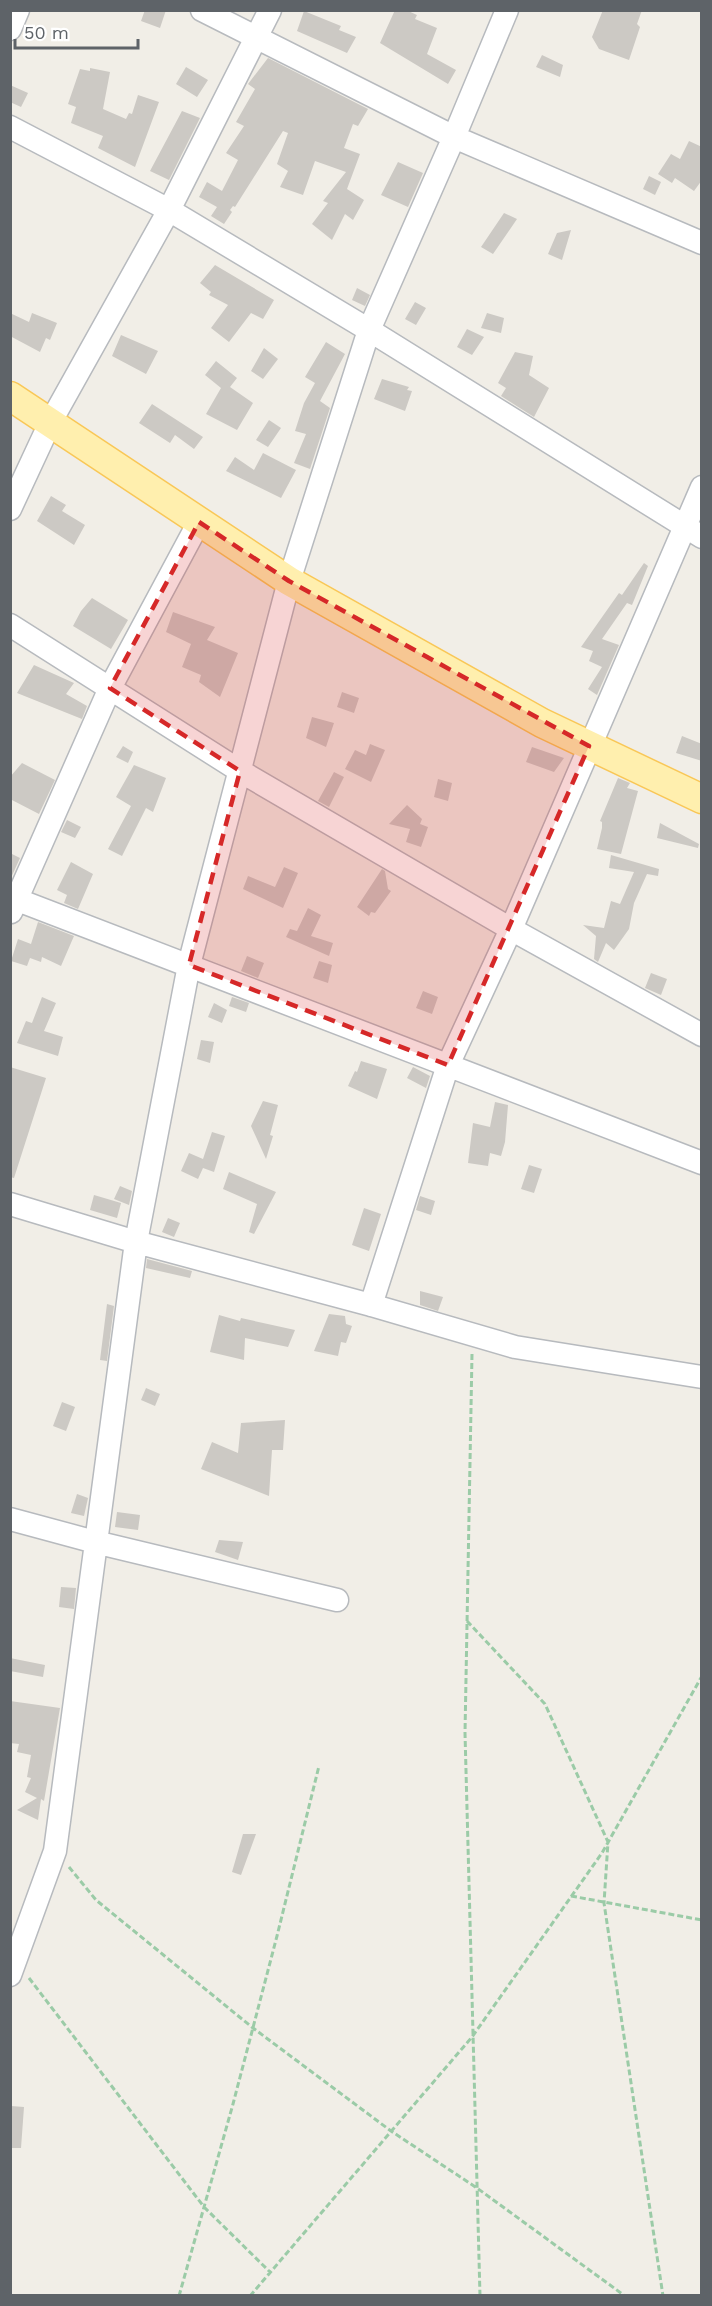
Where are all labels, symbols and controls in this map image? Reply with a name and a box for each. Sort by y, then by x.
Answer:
scale bar [15,12,138,50]
text: 50 m [24,22,69,43]

